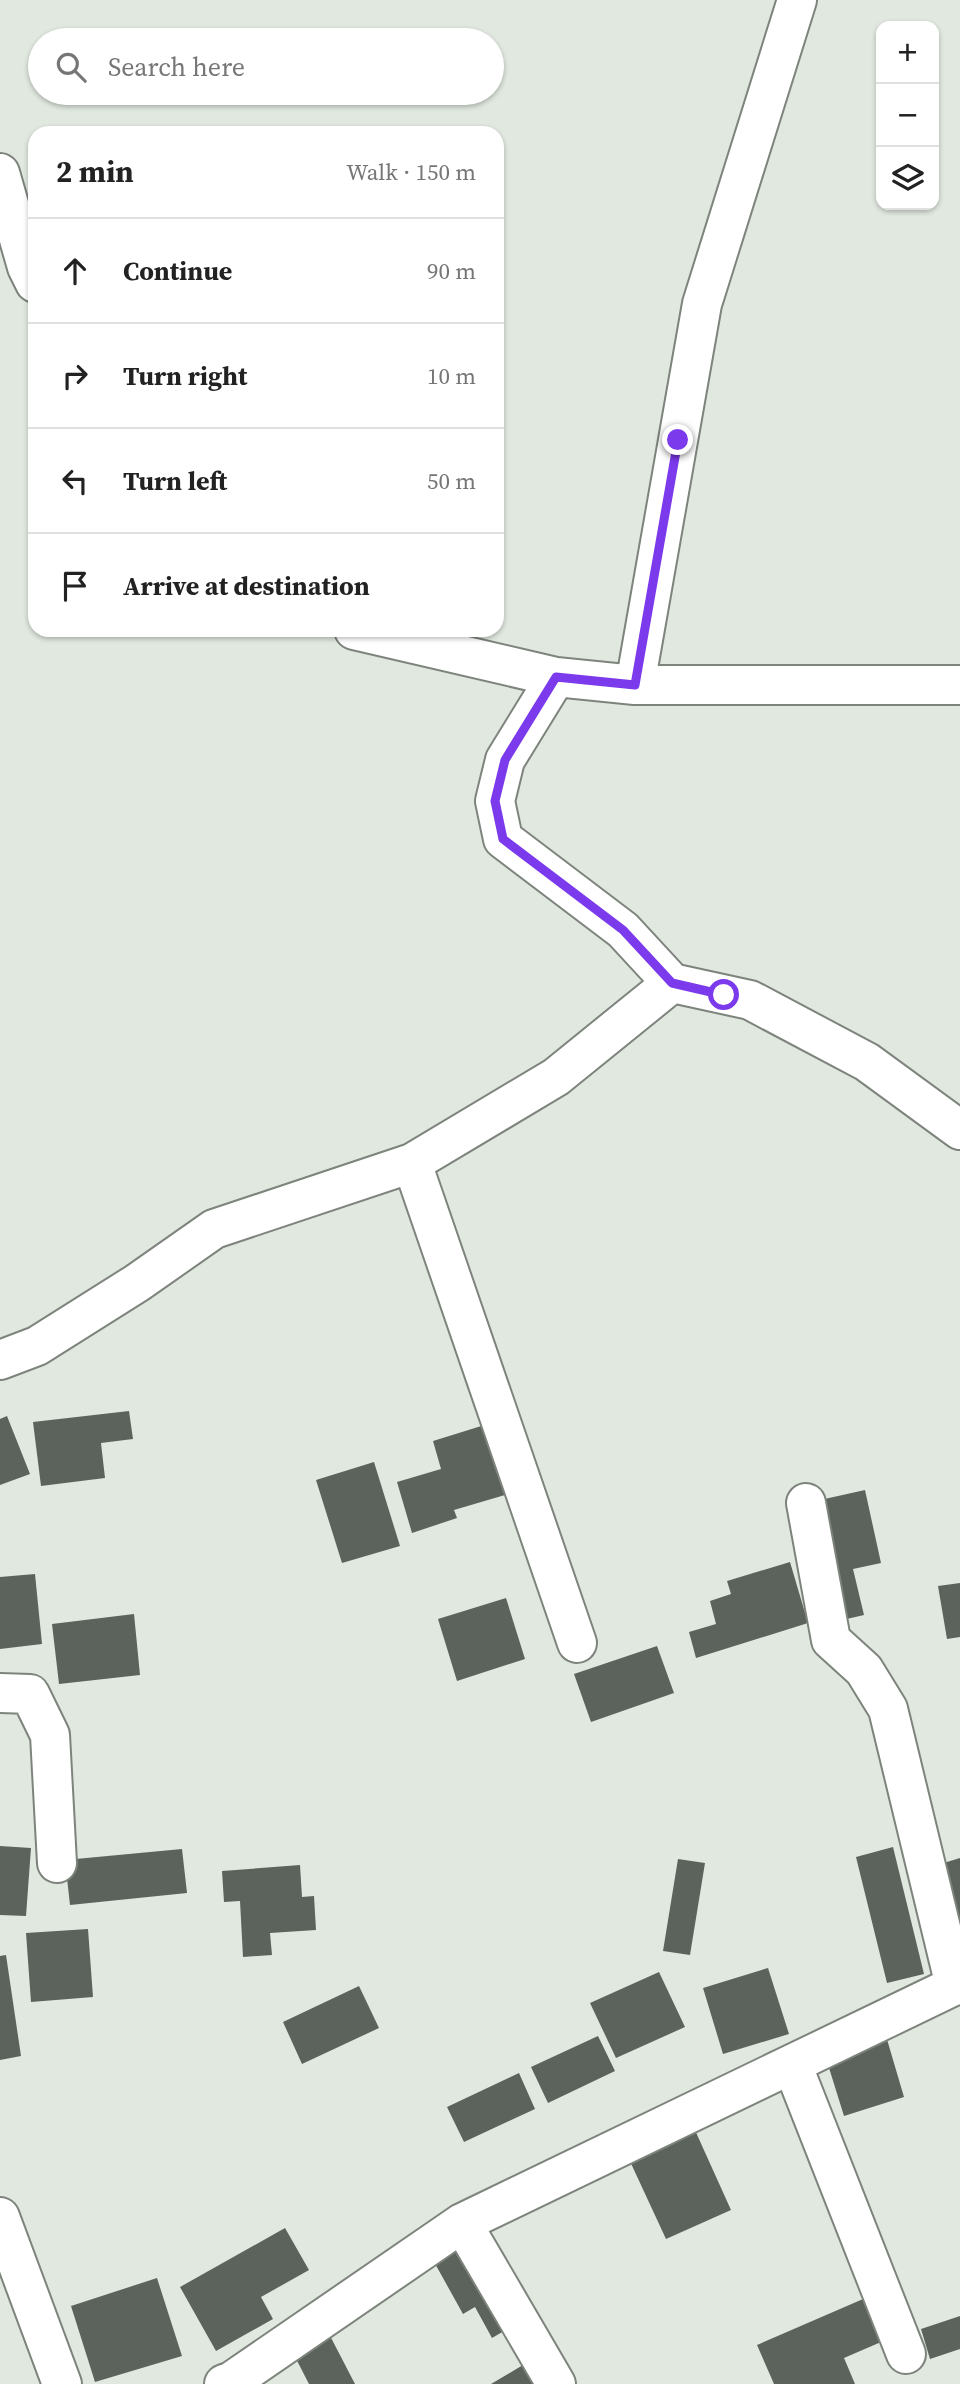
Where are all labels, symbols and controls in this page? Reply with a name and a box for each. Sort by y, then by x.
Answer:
map controls [876,21,939,210]
button: + [876,21,939,84]
search box [28,28,504,105]
icon: search [52,48,90,86]
text: Search here [108,49,245,85]
button: − [876,84,939,147]
button: layers [876,147,939,210]
text: 2 min [56,151,134,192]
text: Walk · 150 m [346,156,476,188]
icon: ahead [56,252,94,290]
text: Continue [123,253,232,289]
text: 90 m [427,255,476,287]
icon: right [56,357,94,395]
text: Turn right [123,358,247,394]
text: 10 m [427,360,476,392]
route end [662,424,693,455]
icon: left [56,462,94,500]
text: Turn left [123,463,227,499]
text: 50 m [427,465,476,497]
icon: arrive [56,567,94,605]
text: Arrive at destination [123,568,370,604]
route start [708,979,739,1010]

